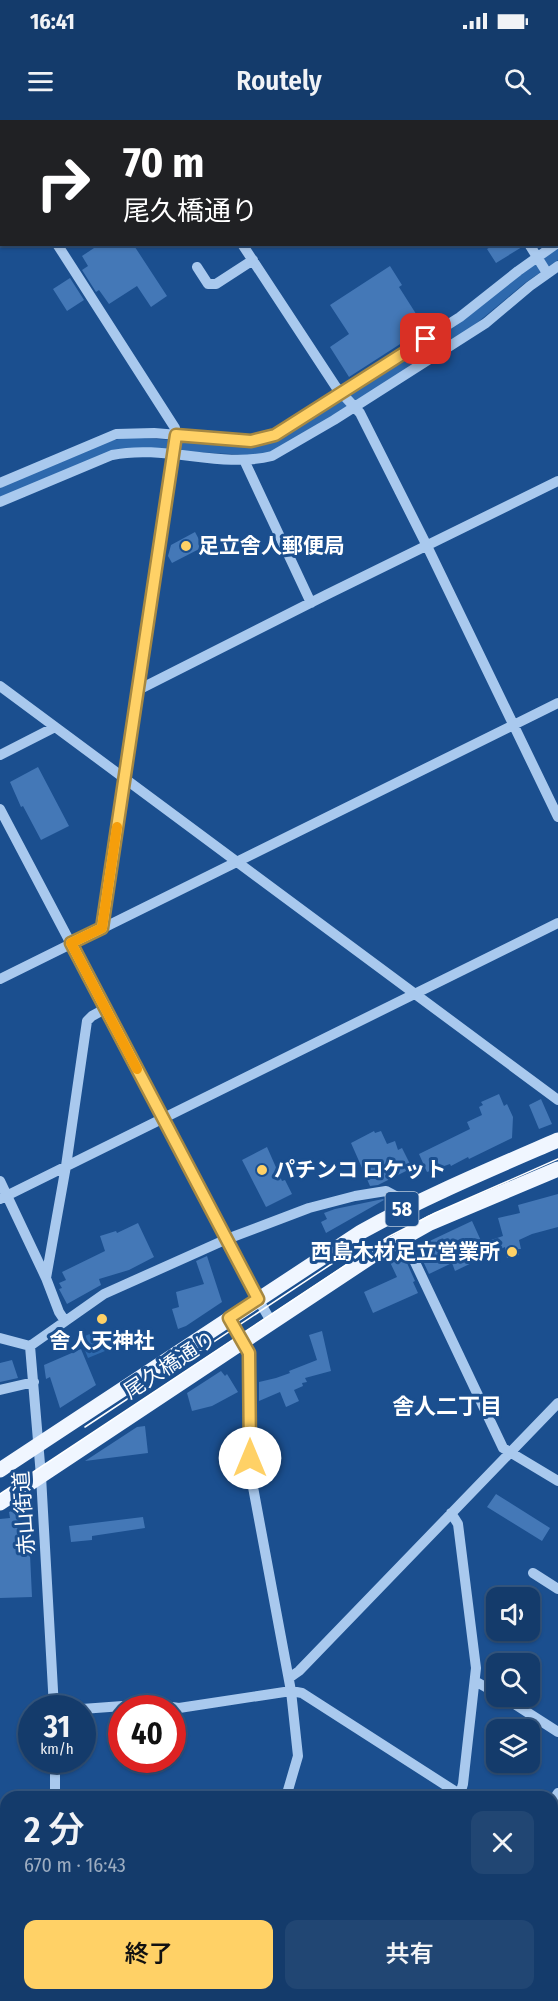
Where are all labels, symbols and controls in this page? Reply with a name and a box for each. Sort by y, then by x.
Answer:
text: 16:41 [30,8,75,35]
icon: menu [24,65,57,98]
text: Routely [236,65,322,97]
icon: search [501,65,534,98]
text: 70 m [123,138,204,188]
icon: right [24,144,102,222]
text: 尾久橋通り [123,195,258,227]
pin [400,313,451,364]
icon: arrive [409,322,442,355]
place label: 足立舎人郵便局 [198,533,345,559]
marker: 足立舎人郵便局 [179,539,193,553]
place label: パチンコ ロケット [274,1157,446,1183]
marker: パチンコ ロケット [255,1163,269,1177]
road number: 58 [386,1192,418,1226]
place label: 西島木材足立営業所 [311,1239,500,1265]
marker: 西島木材足立営業所 [505,1245,519,1259]
marker: 舎人天神社 [95,1312,109,1326]
street label: 尾久橋通り [119,1326,221,1404]
place label: 舎人天神社 [50,1328,155,1354]
district label: 舎人二丁目 [392,1393,502,1420]
position arrow [218,1426,282,1490]
street label: 赤山街道 [8,1470,40,1556]
map controls [486,1587,540,1773]
button: sound [486,1587,540,1641]
button: search [486,1653,540,1707]
speed limit sign: 40 [108,1695,186,1773]
text: 31 [44,1709,70,1745]
button: layers [486,1719,540,1773]
text: km/h [40,1740,74,1758]
text: 2 分 [24,1808,84,1852]
button: close [471,1811,534,1874]
text: 670 m · 16:43 [24,1853,126,1877]
button: 終了 [24,1920,273,1989]
button: 共有 [285,1920,534,1989]

